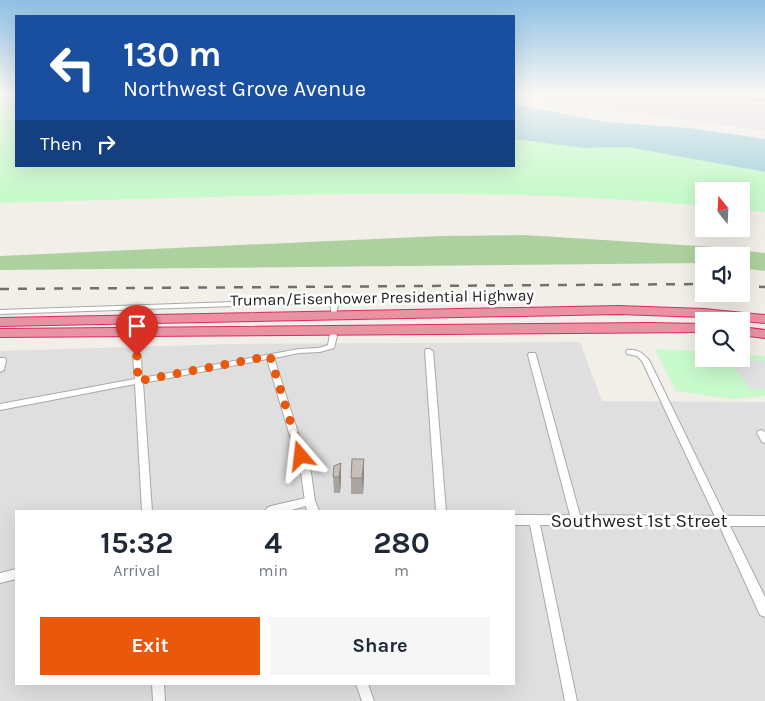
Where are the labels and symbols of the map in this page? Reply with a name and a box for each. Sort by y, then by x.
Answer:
north arrow [695,182,750,238]
street label: Truman/Eisenhower Presidential Highway [230,285,535,310]
pin [116,305,158,356]
position arrow [274,429,326,481]
street label: Southwest 1st Street [550,510,728,532]

